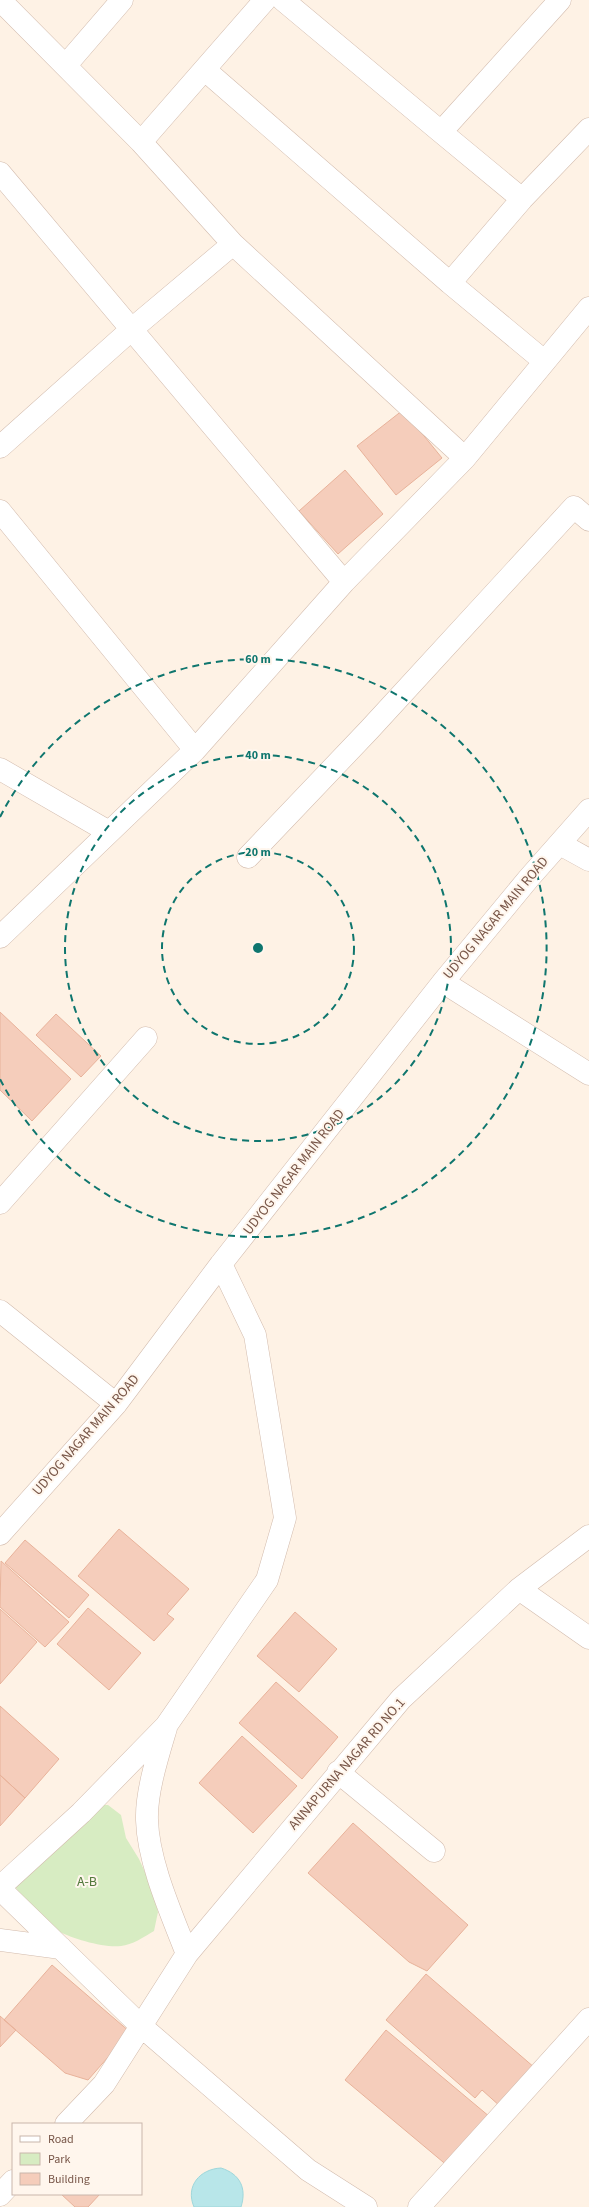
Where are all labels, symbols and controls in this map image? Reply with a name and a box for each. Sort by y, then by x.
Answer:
text: 60 m [245,651,271,668]
text: 40 m [245,747,271,764]
text: 20 m [245,844,271,861]
street label: UDYOG NAGAR MAIN ROAD [439,852,553,984]
centre of rings [251,941,265,955]
street label: UDYOG NAGAR MAIN ROAD [238,1105,350,1239]
street label: UDYOG NAGAR MAIN ROAD [28,1370,144,1500]
street label: ANNAPURNA NAGAR RD NO.1 [284,1694,410,1834]
park label: A-B [77,1872,97,1892]
legend [12,2123,142,2195]
text: Road [48,2131,74,2148]
text: Park [48,2151,70,2168]
text: Building [48,2171,90,2188]

